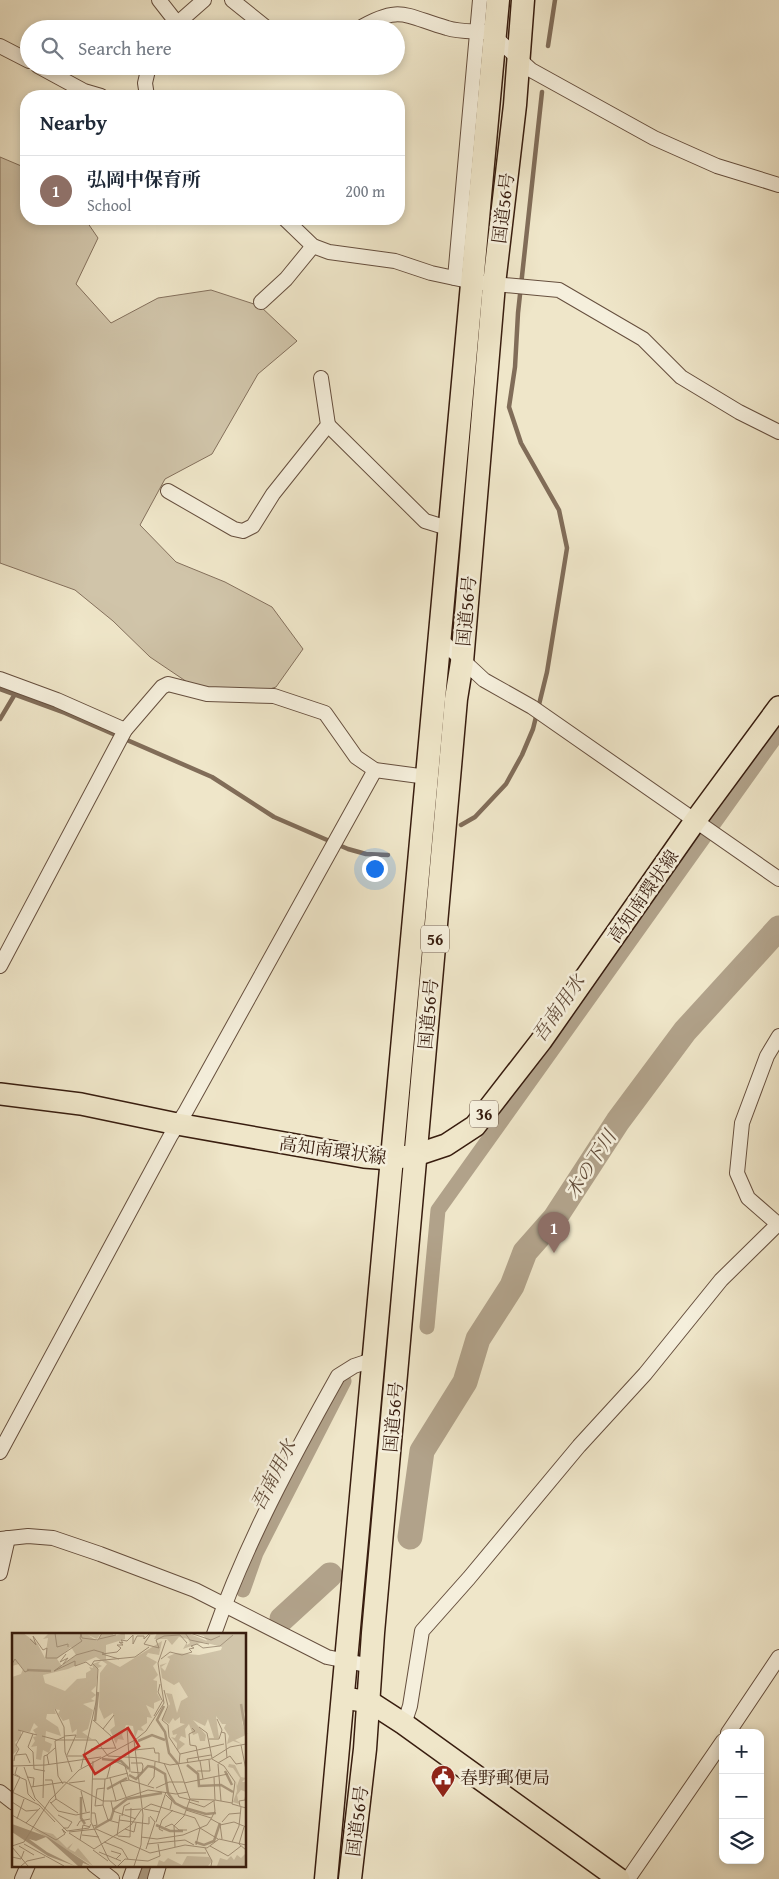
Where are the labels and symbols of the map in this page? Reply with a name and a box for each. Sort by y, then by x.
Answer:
street label: 国道56号 [485,171,521,245]
street label: 国道56号 [449,574,483,648]
street label: 高知南環状線 [601,844,685,948]
your location [362,856,388,882]
road number: 56 [421,926,449,952]
water label: 吾南用水 [525,967,592,1047]
street label: 国道56号 [411,977,445,1051]
road number: 36 [470,1100,498,1128]
water label: 木の下川 [558,1123,624,1204]
street label: 高知南環状線 [278,1129,388,1171]
pin: 1 [538,1212,570,1253]
street label: 国道56号 [376,1380,410,1454]
water label: 吾南用水 [243,1433,304,1515]
inset map [12,1633,246,1866]
public building icon: 春野郵便局 [430,1764,456,1798]
place label: 春野郵便局 [460,1764,550,1791]
street label: 国道56号 [339,1784,375,1858]

